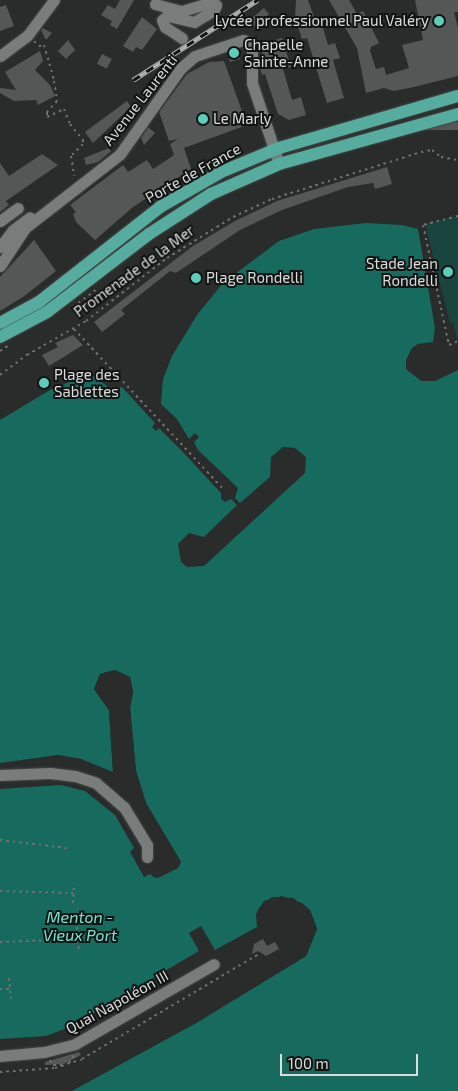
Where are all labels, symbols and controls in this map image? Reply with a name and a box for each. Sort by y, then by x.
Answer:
place label: Lycée professionnel Paul Valéry [214,12,429,30]
marker: Lycée professionnel Paul Valéry [433,15,445,27]
place label: Chapelle Sainte-Anne [244,35,328,70]
marker: Chapelle Sainte-Anne [228,47,240,59]
street label: Avenue Laurenti [99,51,181,149]
place label: Le Marly [213,110,272,128]
marker: Le Marly [197,113,209,125]
street label: Porte de France [142,139,244,207]
street label: Promenade de la Mer [70,221,198,321]
place label: Stade Jean Rondelli [366,254,438,289]
marker: Stade Jean Rondelli [442,266,454,278]
place label: Plage Rondelli [206,269,303,287]
marker: Plage Rondelli [190,272,202,284]
place label: Plage des Sablettes [54,365,120,400]
marker: Plage des Sablettes [38,377,50,389]
water label: Menton - Vieux Port [43,907,117,945]
street label: Quai Napoléon III [62,966,172,1038]
scale bar [283,1044,420,1076]
text: 100 m [288,1054,329,1072]

